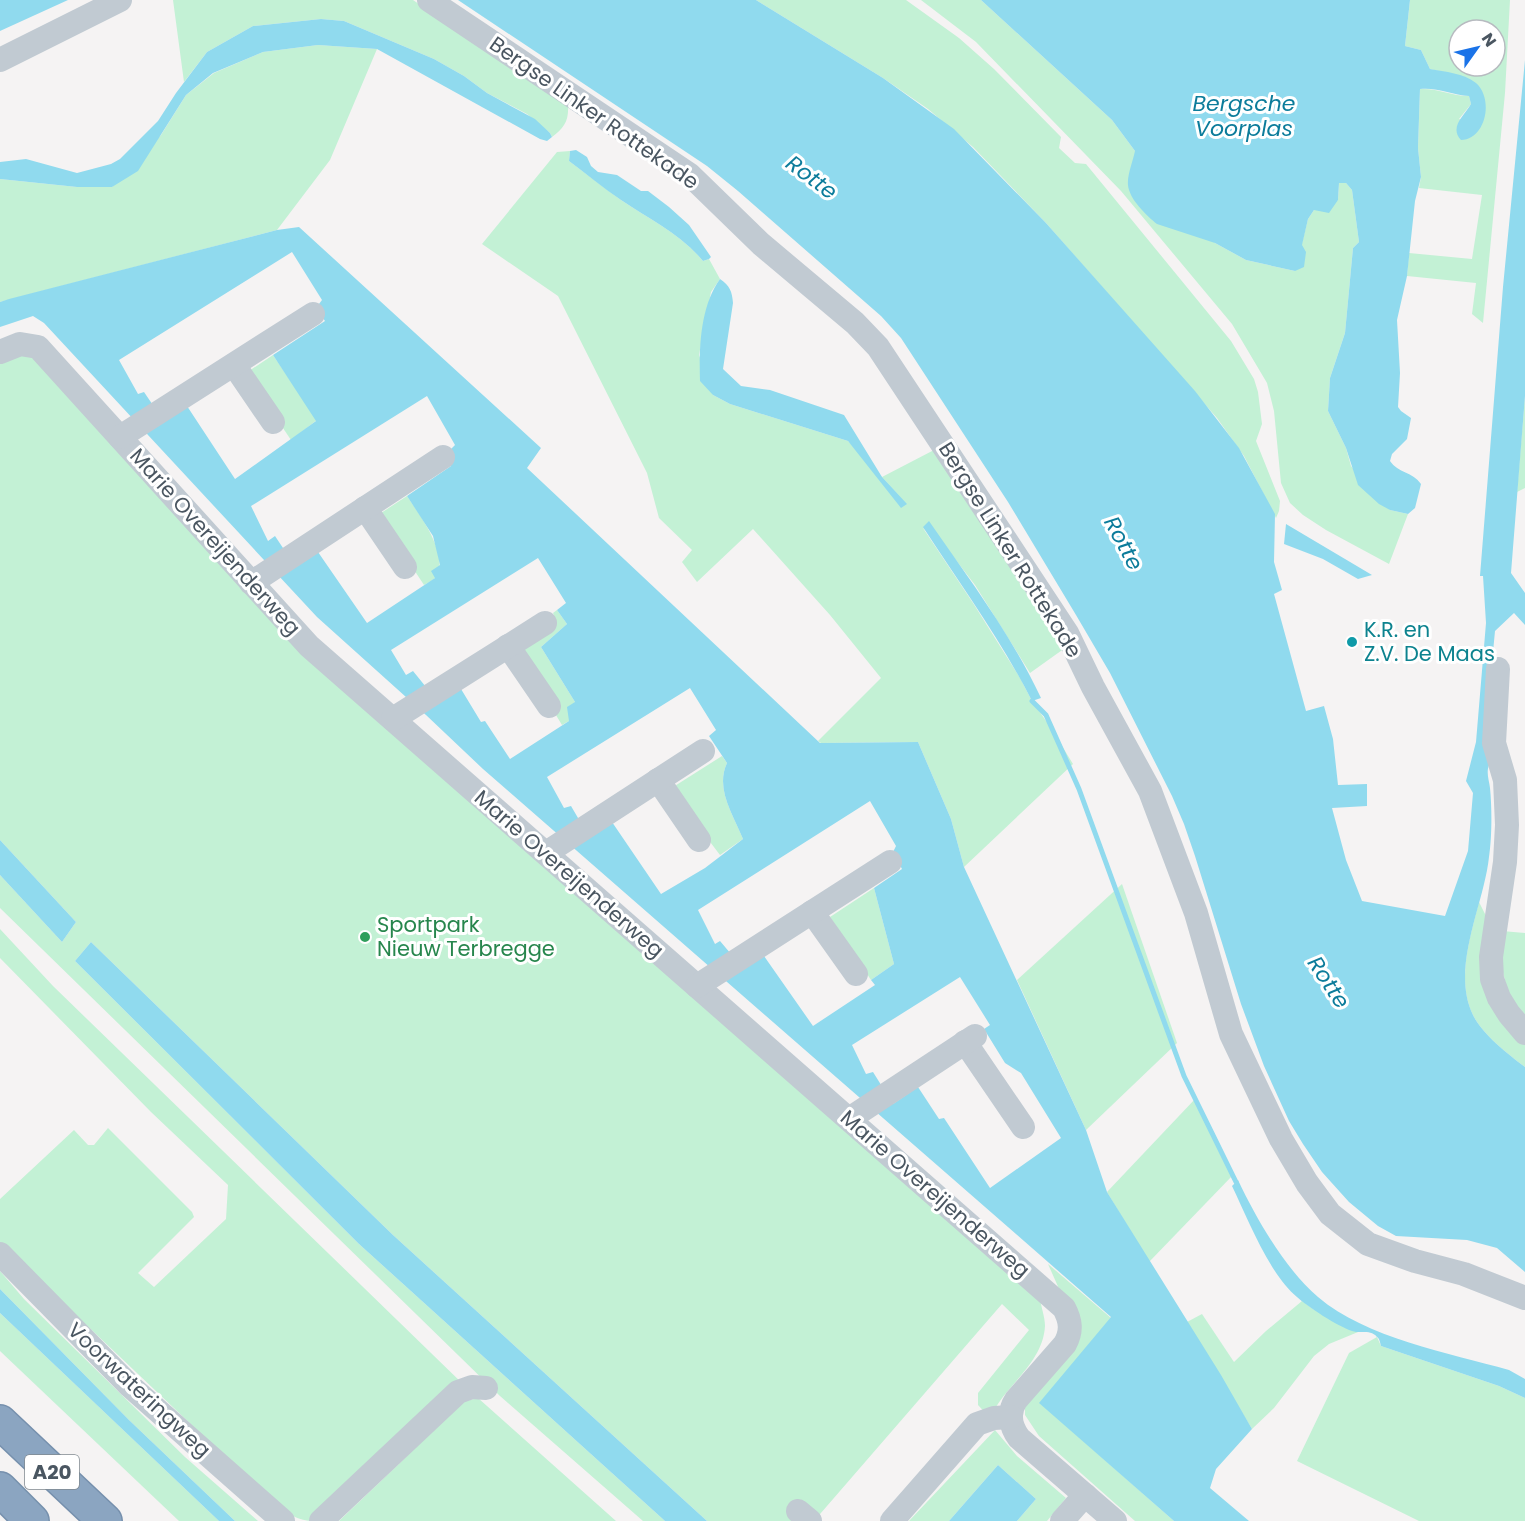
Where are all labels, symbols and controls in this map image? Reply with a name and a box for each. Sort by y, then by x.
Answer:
north arrow [1447,18,1507,78]
text: N [1476,28,1502,51]
street label: Bergse Linker Rottekade [484,29,705,196]
water label: Bergsche Voorplas [1193,88,1295,144]
water label: Rotte [780,148,844,207]
street label: Bergse Linker Rottekade [932,436,1089,663]
street label: Marie Overeijenderweg [124,442,307,641]
water label: Rotte [1096,511,1151,576]
place label: K.R. en Z.V. De Maas [1364,615,1495,668]
marker: K.R. en Z.V. De Maas [1345,635,1359,649]
street label: Marie Overeijenderweg [468,783,670,964]
place label: Sportpark Nieuw Terbregge [377,910,555,963]
marker: Sportpark Nieuw Terbregge [358,930,372,944]
water label: Rotte [1300,950,1357,1015]
street label: Marie Overeijenderweg [834,1103,1036,1284]
street label: Voorwateringweg [61,1316,217,1464]
road number: A20 [25,1455,79,1489]

